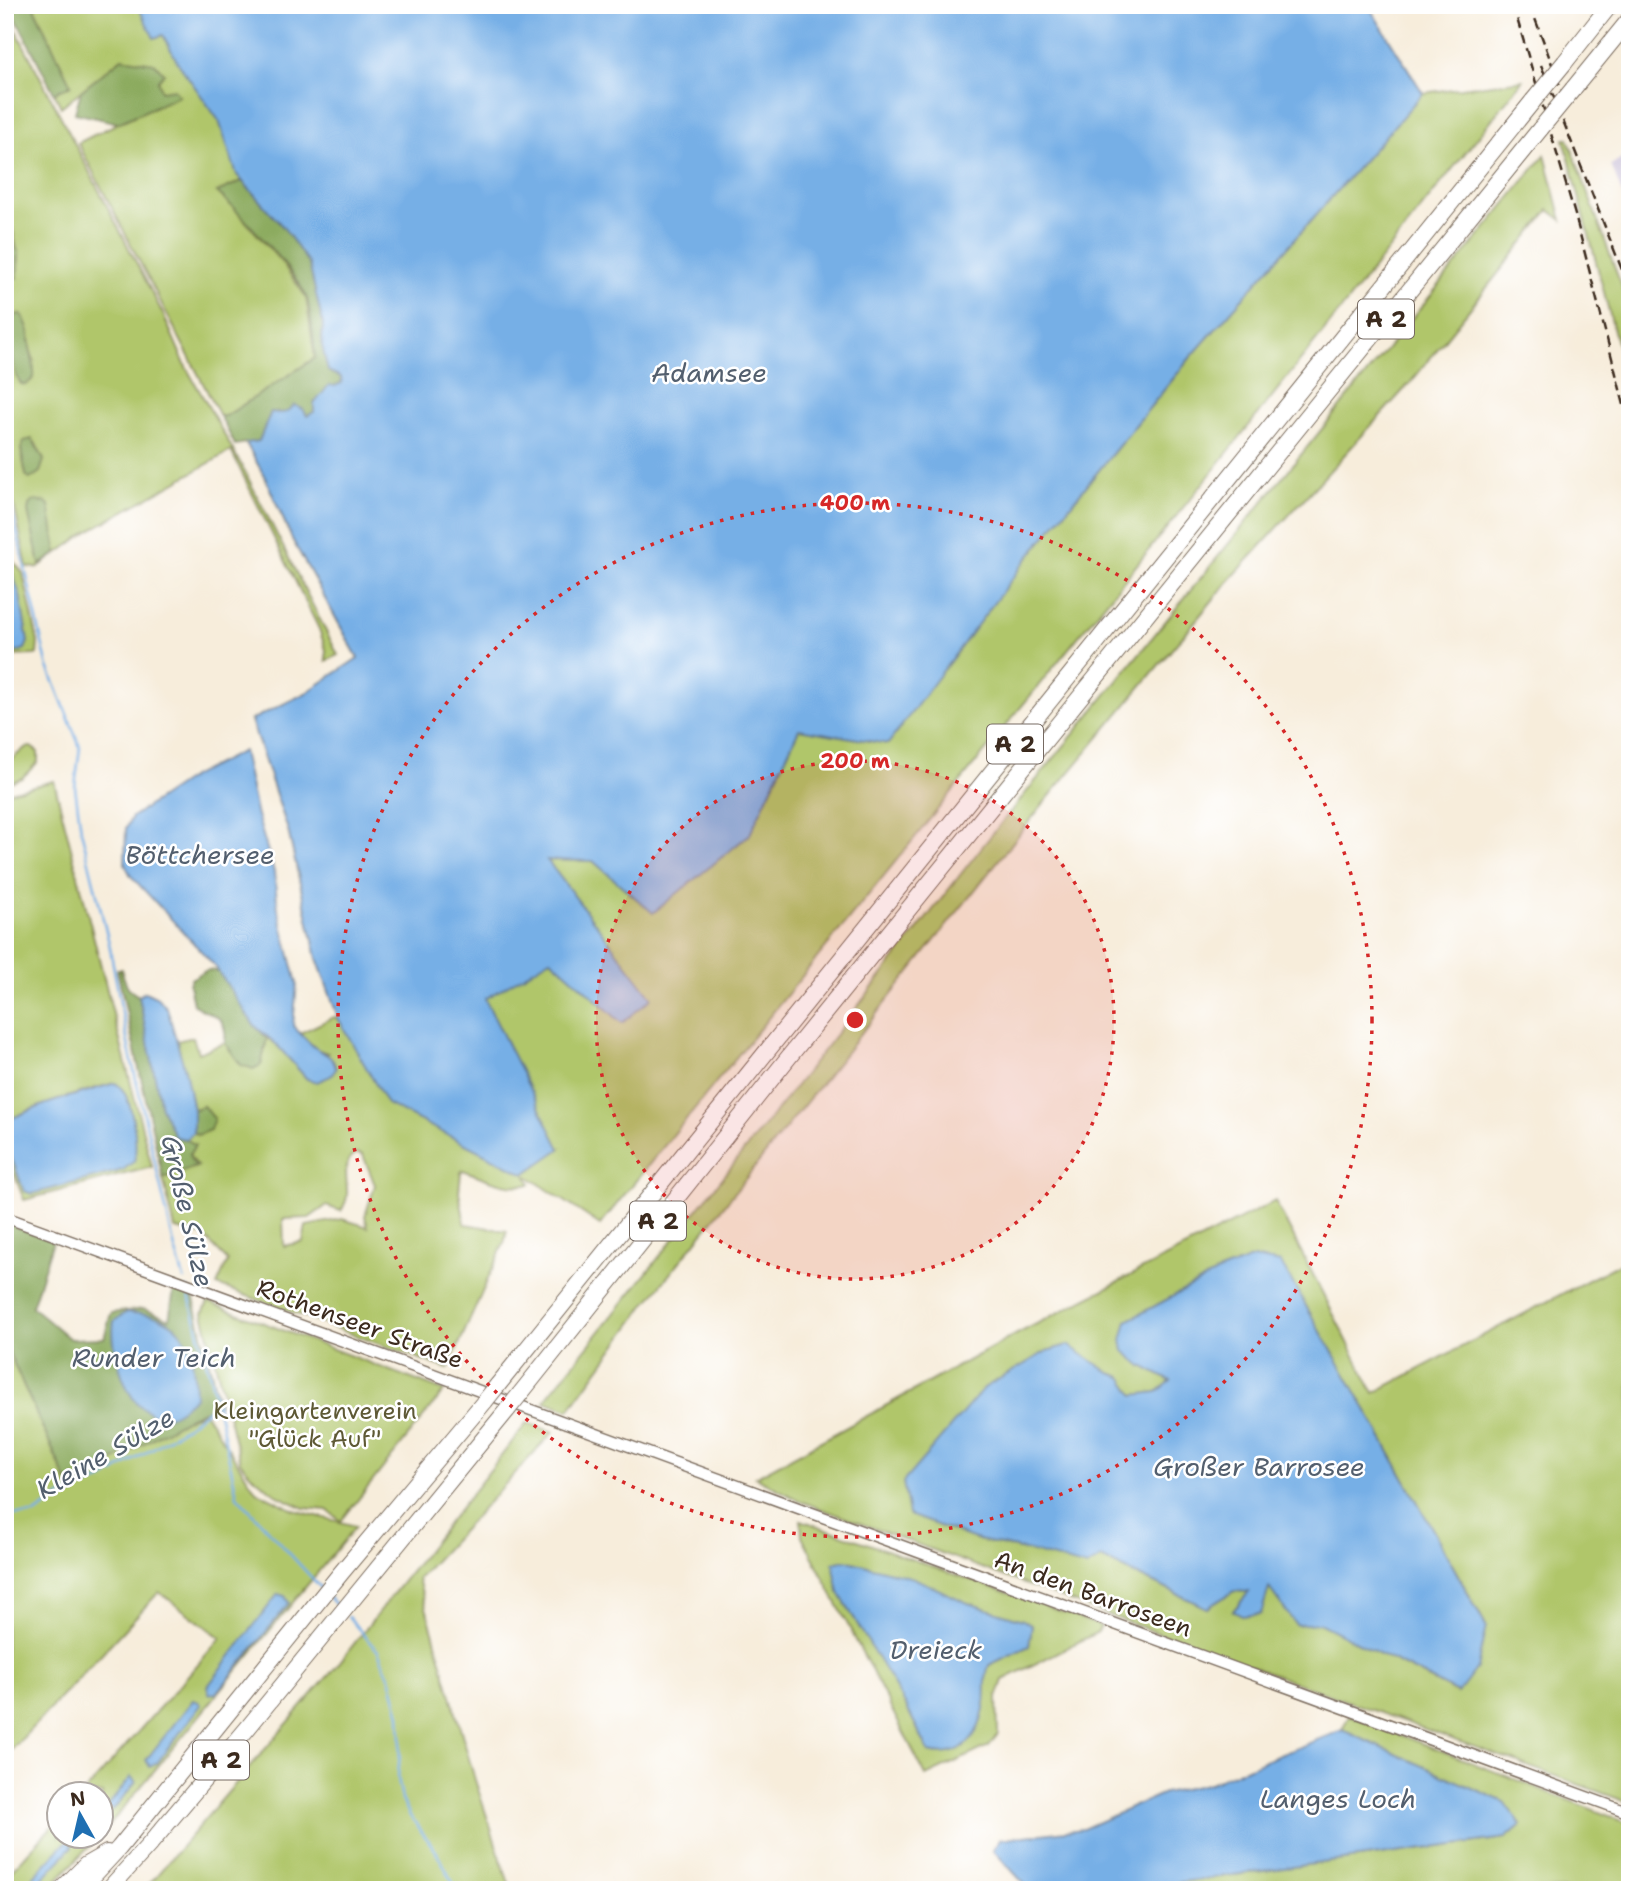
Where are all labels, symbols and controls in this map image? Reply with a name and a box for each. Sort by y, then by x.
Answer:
road number: A 2 [1358,300,1414,338]
water label: Adamsee [651,355,767,390]
text: 400 m [820,489,890,517]
road number: A 2 [987,724,1043,764]
text: 200 m [820,747,890,775]
water label: Böttchersee [125,837,275,872]
centre of rings [843,1008,867,1032]
water label: Große Sülze [153,1131,223,1291]
road number: A 2 [630,1202,686,1240]
street label: Rothenseer Straße [252,1272,468,1376]
water label: Runder Teich [72,1340,236,1375]
park label: Kleingartenverein "Glück Auf" [213,1395,417,1455]
water label: Kleine Sülze [29,1399,181,1507]
water label: Großer Barrosee [1153,1449,1365,1484]
street label: An den Barroseen [990,1543,1196,1645]
water label: Dreieck [890,1632,982,1667]
road number: A 2 [193,1740,249,1779]
north arrow [46,1780,116,1850]
water label: Langes Loch [1260,1781,1416,1816]
text: N [69,1785,87,1812]

